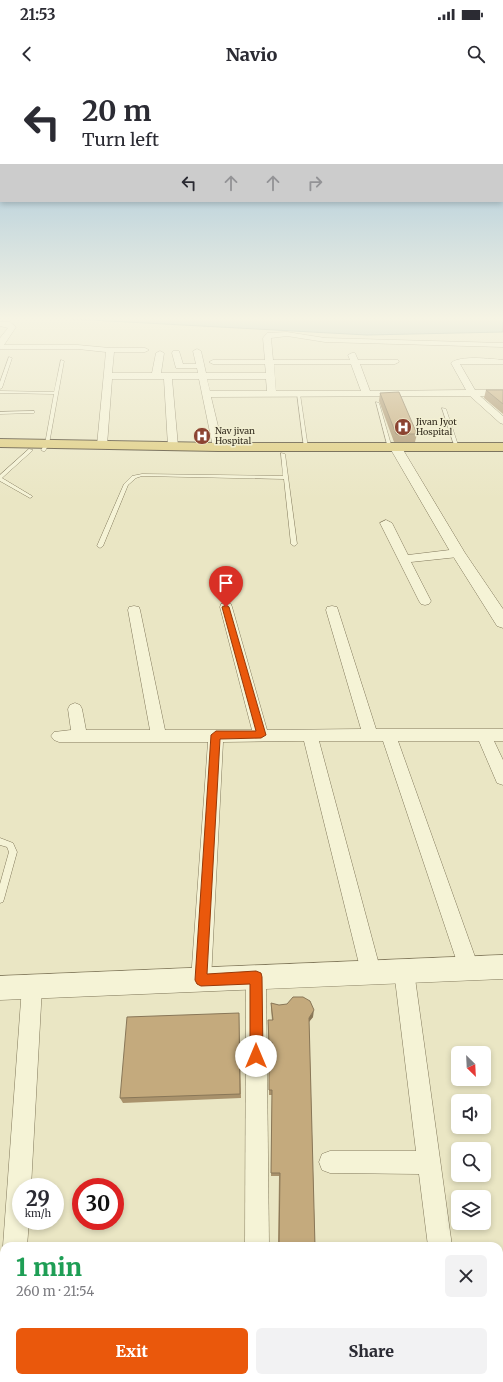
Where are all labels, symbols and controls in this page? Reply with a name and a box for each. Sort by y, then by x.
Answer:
text: 21:53 [20,5,56,24]
icon: back [16,43,38,65]
text: Navio [226,43,277,66]
icon: search [465,43,487,65]
text: 20 m [82,93,151,129]
icon: left [16,96,68,148]
text: Turn left [82,128,159,151]
icon: left [178,172,200,194]
icon: ahead [220,172,242,194]
icon: ahead [262,172,284,194]
icon: right [304,172,326,194]
place label: Jivan Jyot Hospital [415,416,457,437]
hospital icon: Jivan Jyot Hospital [393,417,413,437]
place label: Nav jivan Hospital [215,425,255,446]
hospital icon: Nav jivan Hospital [192,426,212,446]
pin [209,566,243,607]
icon: arrive [215,572,237,594]
position arrow [235,1035,277,1077]
north arrow [451,1046,491,1086]
map controls [451,1046,491,1230]
button: sound [451,1094,491,1134]
button: search [451,1142,491,1182]
speed limit sign: 30 [72,1178,124,1230]
text: 29 [26,1186,50,1211]
button: layers [451,1190,491,1230]
text: km/h [25,1207,51,1220]
text: 1 min [16,1252,82,1283]
button: close [445,1255,487,1297]
text: 260 m · 21:54 [16,1283,94,1300]
button: Exit [16,1328,248,1374]
button: Share [256,1328,487,1374]

